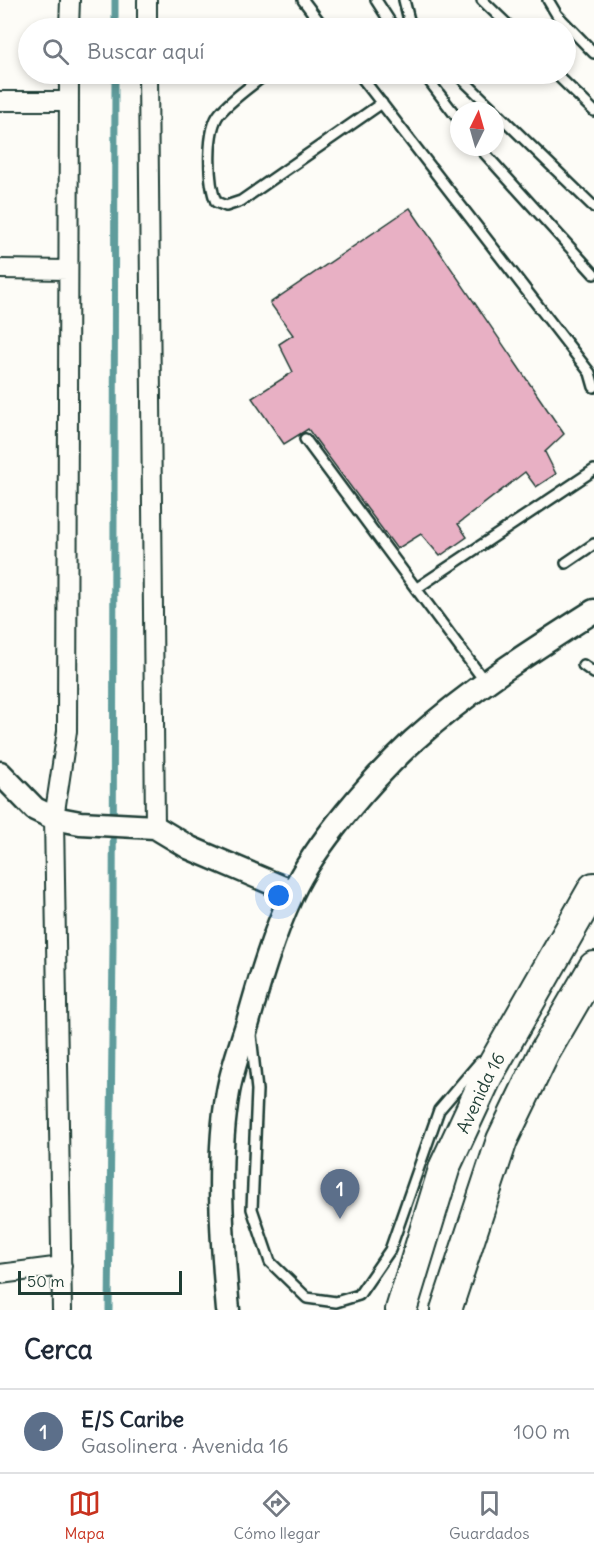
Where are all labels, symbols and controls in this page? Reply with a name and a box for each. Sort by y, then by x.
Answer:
search box [18,18,576,84]
icon: search [39,35,72,68]
text: Buscar aquí [87,37,204,65]
north arrow [450,102,504,156]
your location [264,881,293,910]
street label: Avenida 16 [451,1048,510,1137]
pin: 1 [320,1170,360,1219]
scale bar [18,1268,182,1296]
text: 50 m [27,1271,65,1291]
text: Cerca [24,1333,93,1366]
text: E/S Caribe [81,1405,184,1433]
text: 1 [40,1419,47,1444]
text: 100 m [513,1419,570,1444]
text: Gasolinera · Avenida 16 [81,1433,289,1458]
tab: Mapa [64,1487,105,1543]
tab: Cómo llegar [234,1487,320,1543]
tab: Guardados [449,1487,530,1543]

